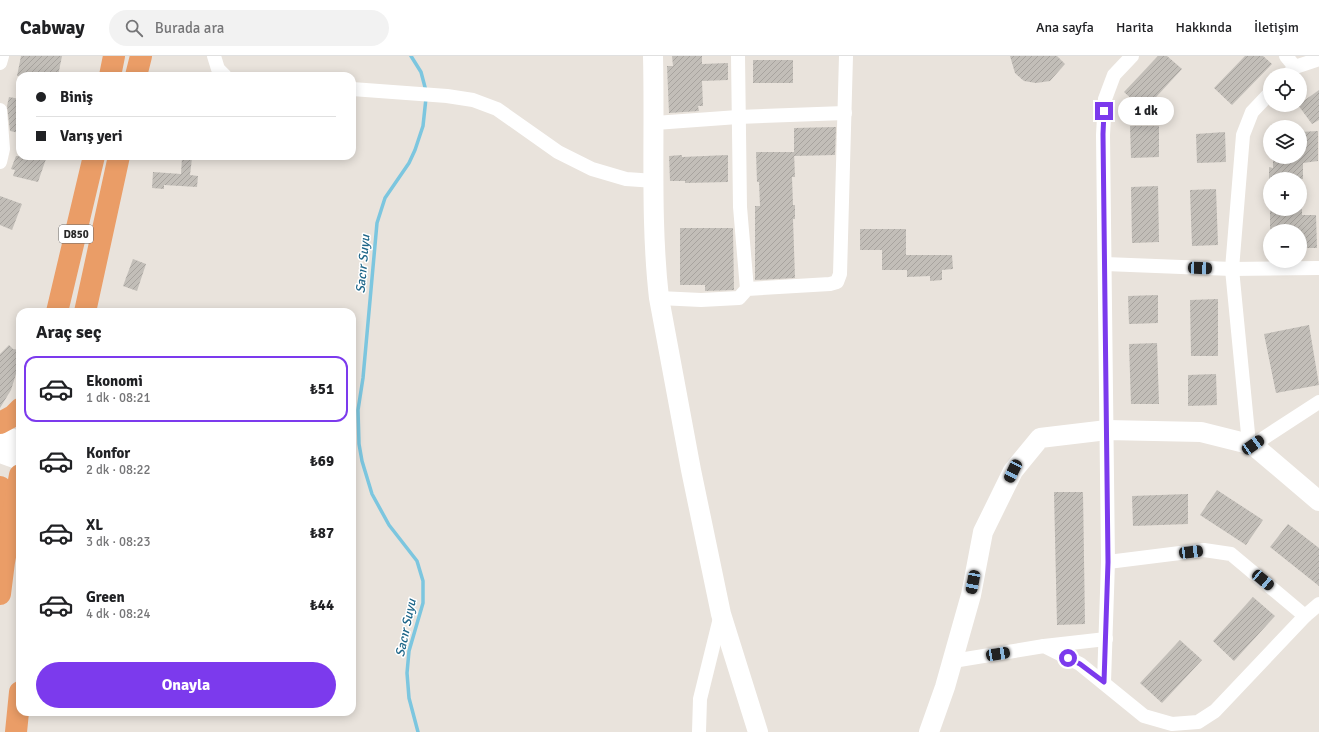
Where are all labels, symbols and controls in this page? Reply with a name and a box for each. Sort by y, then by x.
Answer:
search box [109,10,389,46]
text: Cabway [20,16,85,40]
icon: search [123,17,145,39]
text: Burada ara [155,19,224,37]
text: Ana sayfa [1036,19,1094,36]
text: Harita [1116,19,1154,36]
text: Hakkında [1176,19,1232,36]
text: İletişim [1254,19,1299,36]
map controls [1263,68,1307,268]
button: locate [1263,68,1307,112]
text: Biniş [60,88,93,106]
callout: 1 dk [1118,97,1174,125]
route end [1095,102,1113,120]
text: 1 dk [1134,103,1158,119]
button: layers [1263,120,1307,164]
text: Varış yeri [60,127,122,145]
button: + [1263,172,1307,216]
button: − [1263,224,1307,268]
road number: D850 [59,225,93,243]
water label: Sacır Suyu [352,233,374,294]
car [1188,262,1212,274]
text: Araç seç [36,321,102,343]
icon: car [38,371,74,407]
text: Ekonomi [86,372,143,390]
text: ₺51 [310,380,334,398]
text: 1 dk · 08:21 [86,390,151,406]
car [1240,433,1266,457]
icon: car [38,443,74,479]
text: Konfor [86,444,130,462]
text: ₺69 [310,452,334,470]
car [1002,458,1024,484]
text: 2 dk · 08:22 [86,462,151,478]
icon: car [38,515,74,551]
text: XL [86,516,103,534]
text: ₺87 [310,524,334,542]
text: 3 dk · 08:23 [86,534,151,550]
car [1178,545,1204,559]
car [1250,568,1276,592]
car [965,569,981,595]
icon: car [38,587,74,623]
text: Green [86,588,125,606]
text: ₺44 [310,596,334,614]
water label: Sacır Suyu [392,597,420,658]
text: 4 dk · 08:24 [86,606,151,622]
car [985,646,1011,662]
route start [1059,649,1077,667]
button: Onayla [36,662,336,708]

